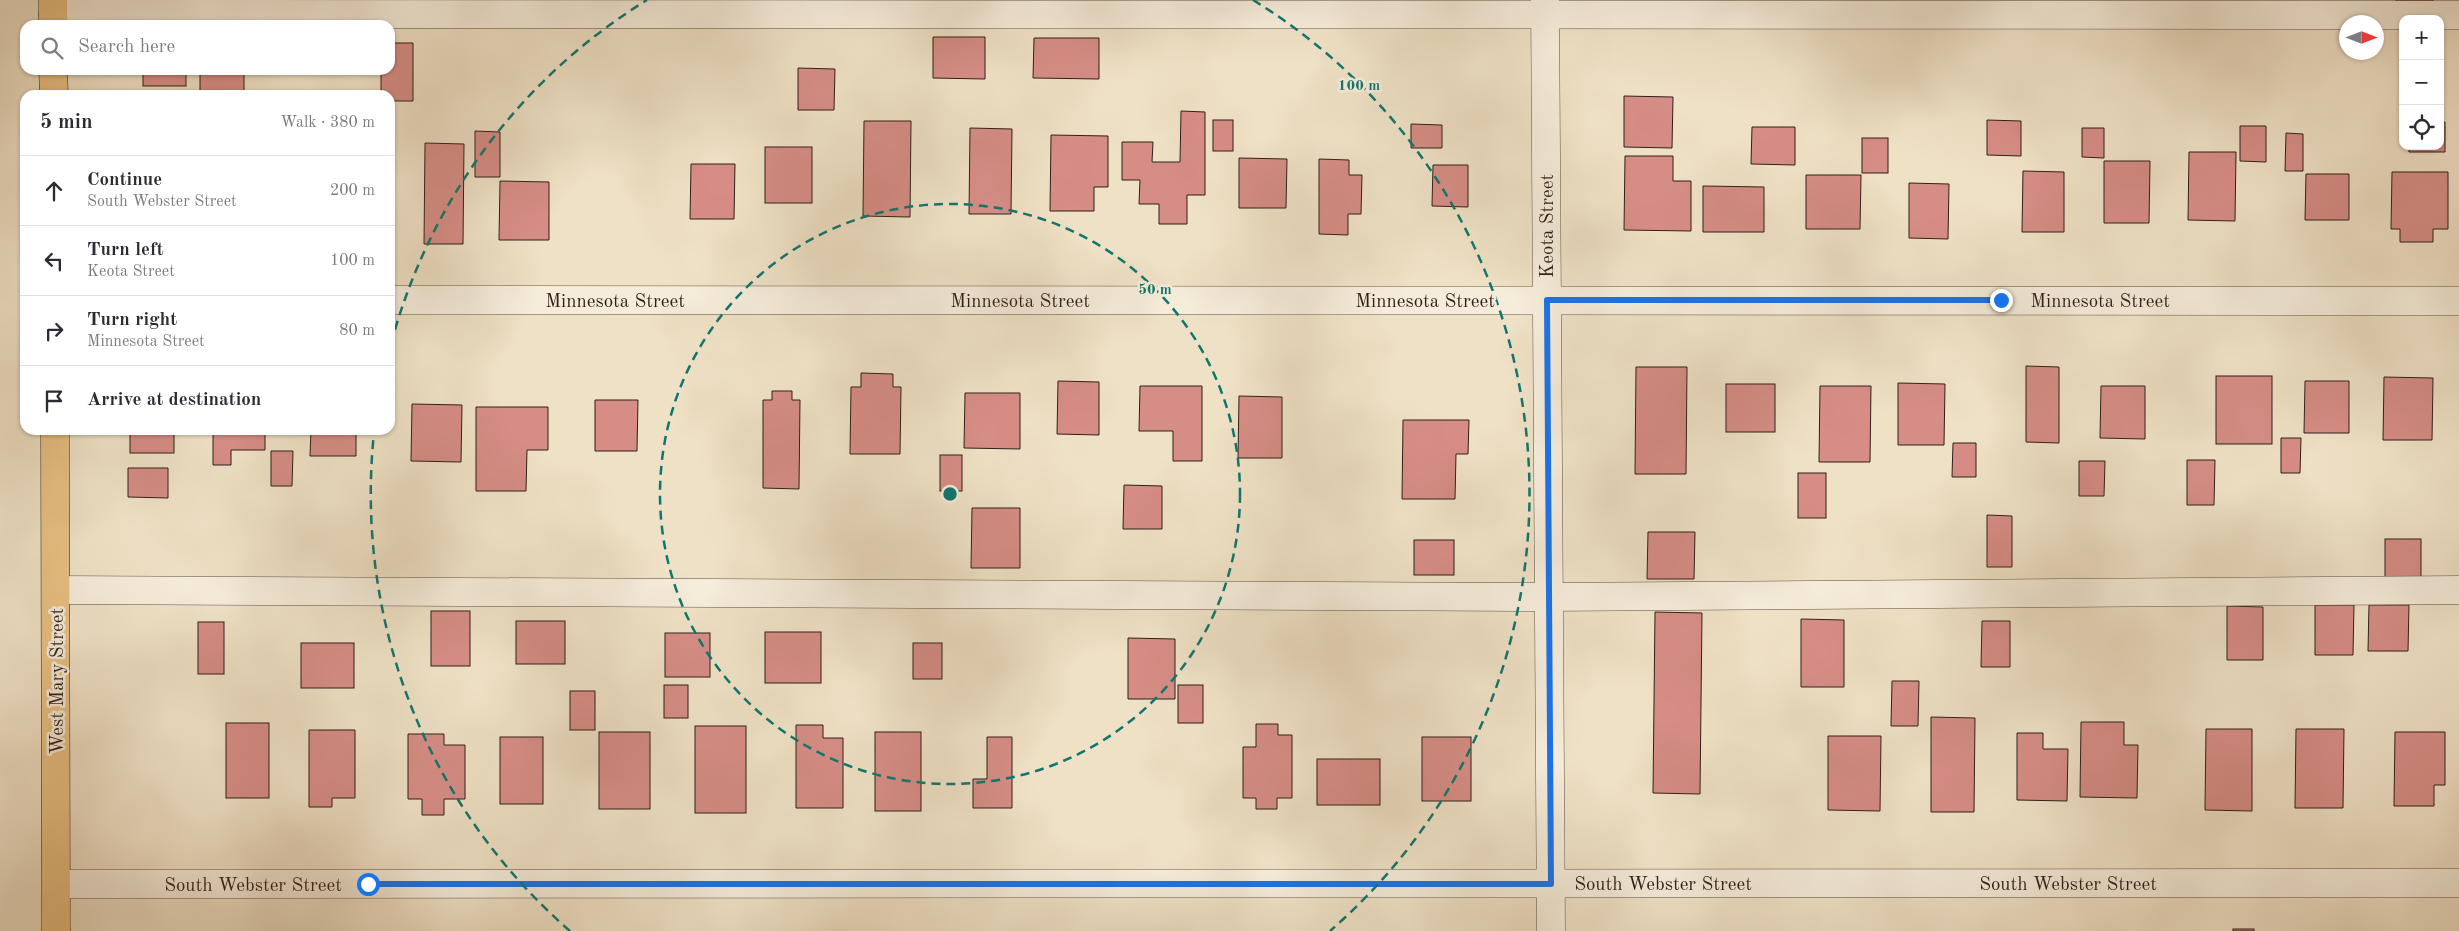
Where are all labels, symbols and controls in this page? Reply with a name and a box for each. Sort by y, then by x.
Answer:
north arrow [2339,15,2384,60]
map controls [2399,15,2444,150]
button: + [2399,15,2444,60]
search box [20,20,395,75]
icon: search [38,34,66,62]
text: Search here [78,38,175,57]
button: − [2399,60,2444,105]
text: 100 m [1338,79,1380,94]
button: locate [2399,105,2444,150]
text: 5 min [40,112,93,133]
text: Walk · 380 m [280,115,375,131]
text: Continue [87,171,162,190]
street label: Keota Street [1539,174,1558,278]
icon: ahead [40,177,68,205]
text: 200 m [330,183,375,199]
text: South Webster Street [87,194,237,210]
text: Turn left [87,241,164,260]
icon: left [40,247,68,275]
text: 100 m [330,253,375,269]
text: Keota Street [87,264,175,280]
text: 50 m [1138,283,1172,298]
route end [1990,289,2013,312]
street label: Minnesota Street [545,293,685,312]
street label: Minnesota Street [950,293,1090,312]
street label: Minnesota Street [1355,293,1495,312]
street label: Minnesota Street [2030,293,2170,312]
text: Turn right [87,311,177,330]
icon: right [40,317,68,345]
text: 80 m [339,323,375,339]
text: Minnesota Street [87,334,205,350]
icon: arrive [40,387,68,415]
text: Arrive at destination [87,391,261,410]
centre of rings [941,485,959,503]
street label: West Mary Street [49,608,68,754]
route start [357,873,380,896]
street label: South Webster Street [1574,876,1752,895]
street label: South Webster Street [1979,876,2157,895]
street label: South Webster Street [164,877,342,896]

